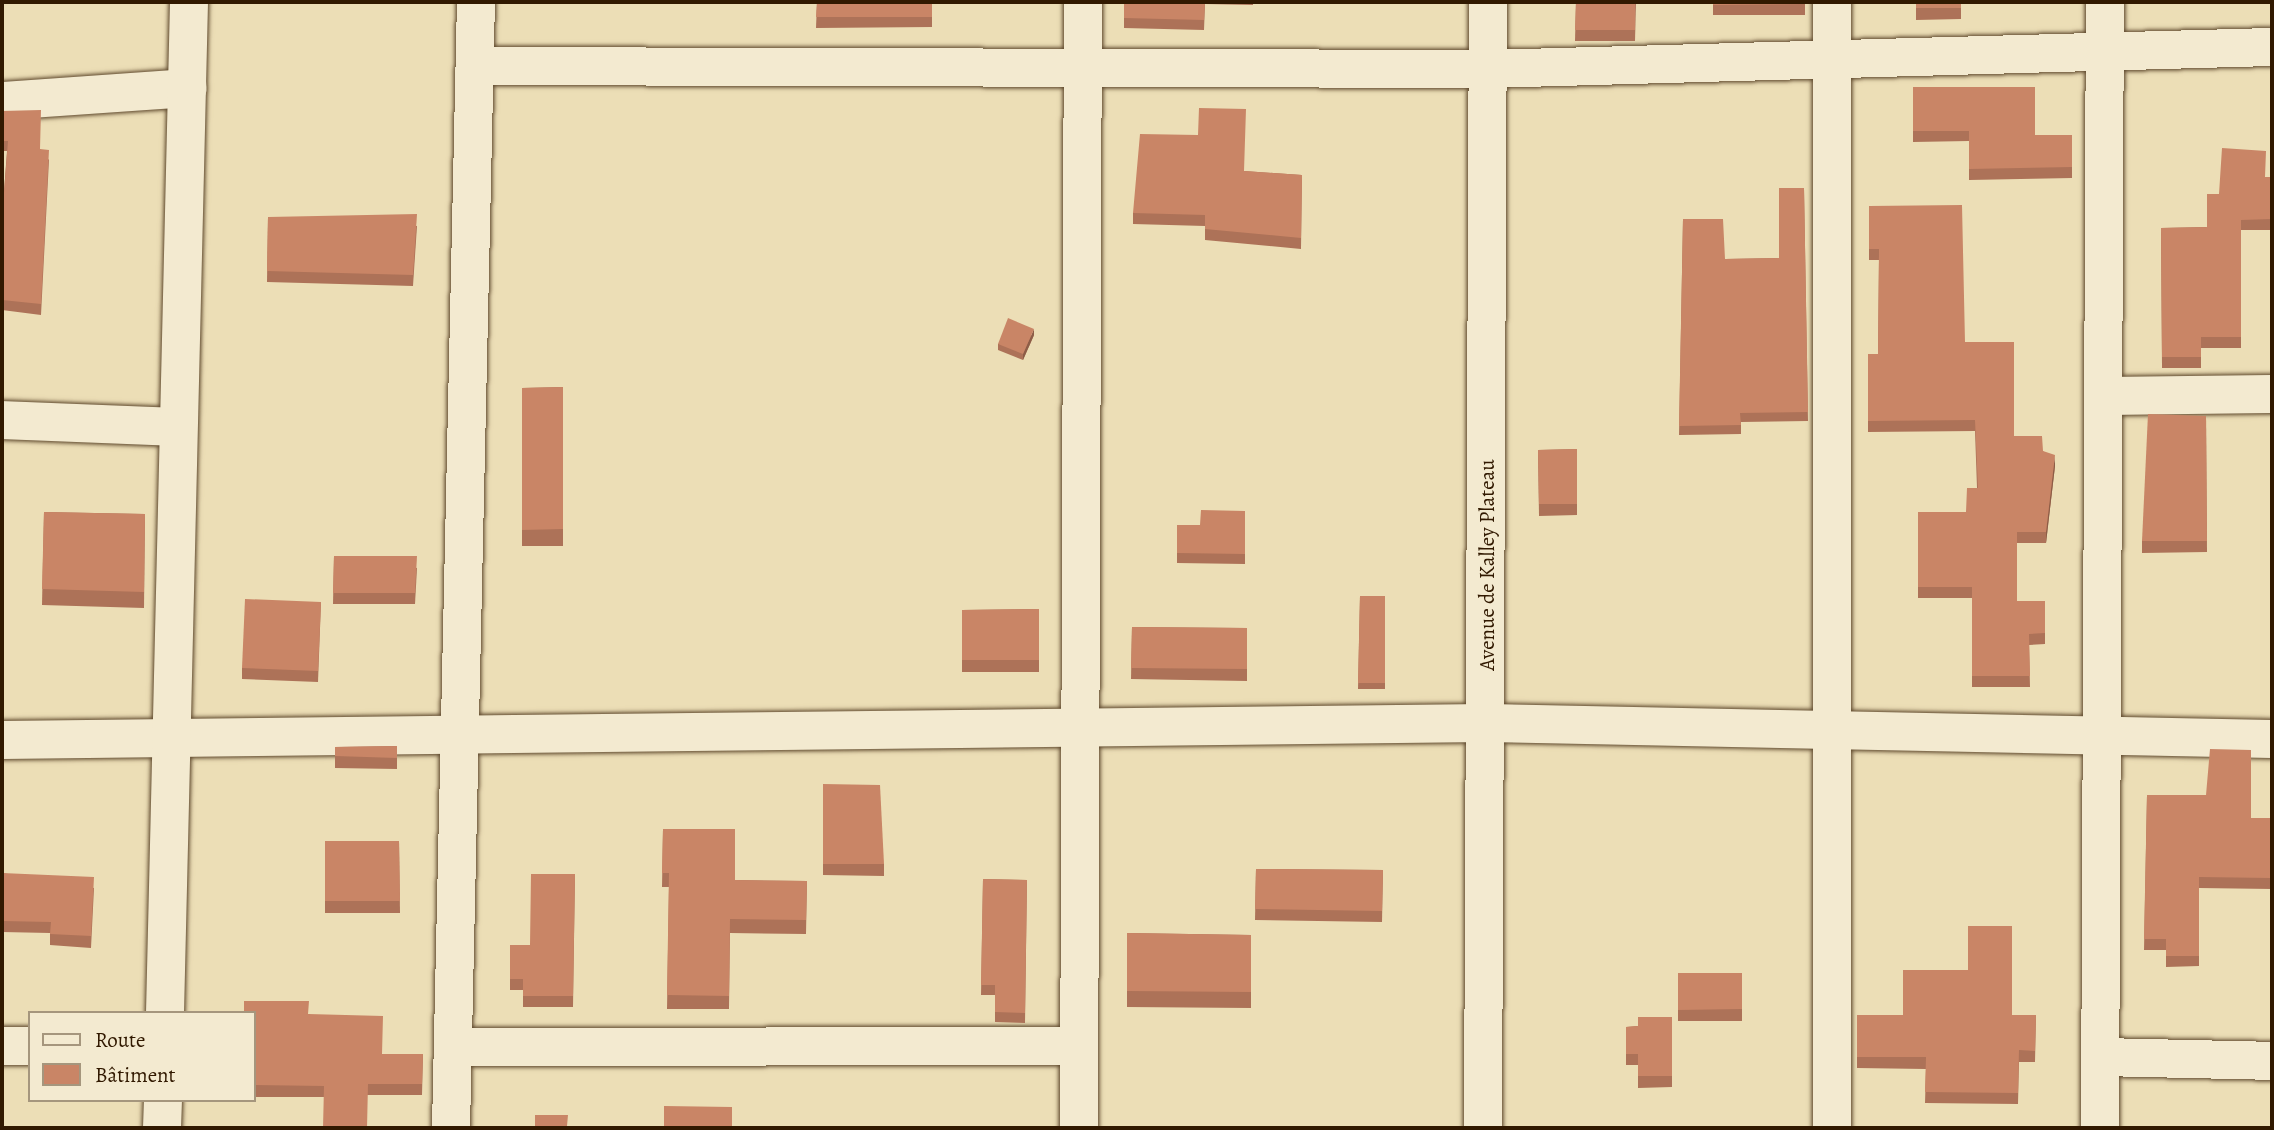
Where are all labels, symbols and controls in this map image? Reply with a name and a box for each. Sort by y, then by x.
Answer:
street label: Avenue de Kalley Plateau [1474,459,1500,671]
legend [28,1011,256,1102]
text: Route [95,1026,145,1054]
text: Bâtiment [95,1061,176,1089]

